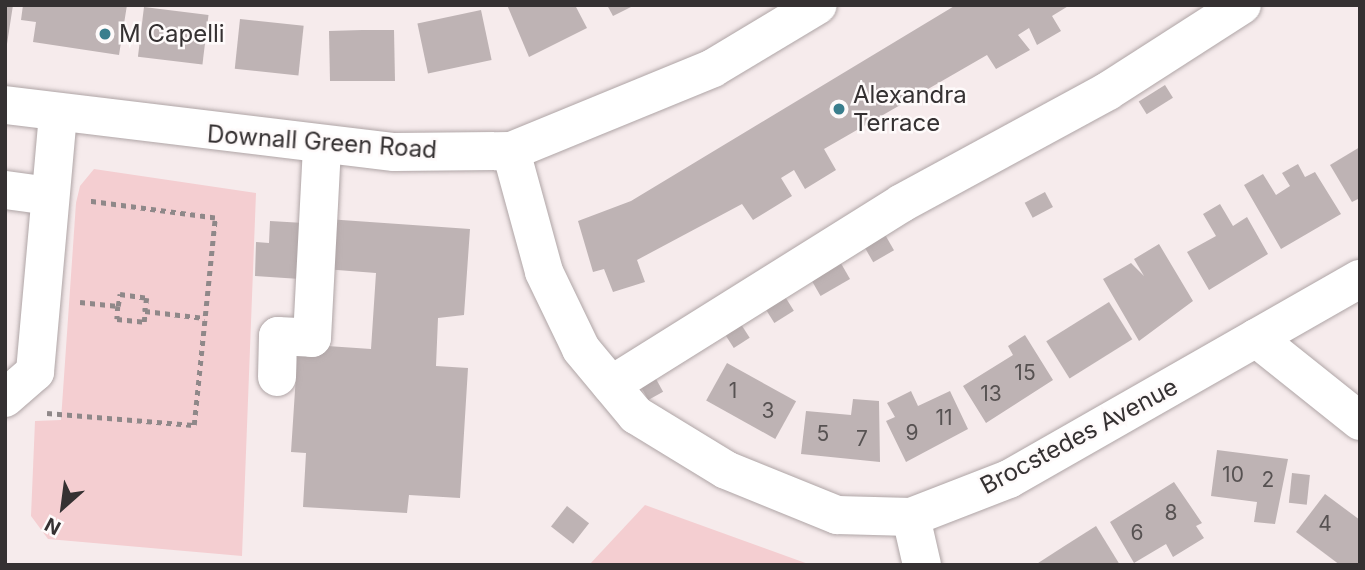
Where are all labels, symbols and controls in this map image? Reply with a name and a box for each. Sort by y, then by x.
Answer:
place label: M Capelli [119,20,225,48]
marker: M Capelli [97,26,113,42]
place label: Alexandra Terrace [853,81,967,137]
marker: Alexandra Terrace [831,101,847,117]
street label: Downall Green Road [206,120,438,164]
house number: 15 [1014,360,1036,386]
street label: Brocstedes Avenue [975,372,1183,500]
house number: 1 [729,378,737,404]
house number: 13 [980,381,1002,407]
house number: 3 [762,398,774,424]
house number: 11 [935,405,953,431]
house number: 9 [905,420,919,446]
house number: 5 [817,421,829,447]
house number: 7 [856,426,868,452]
house number: 10 [1222,462,1244,488]
house number: 2 [1262,467,1274,493]
north arrow [28,472,98,542]
house number: 8 [1165,500,1177,526]
house number: 4 [1318,511,1332,537]
text: N [41,512,65,540]
house number: 6 [1130,520,1144,546]

